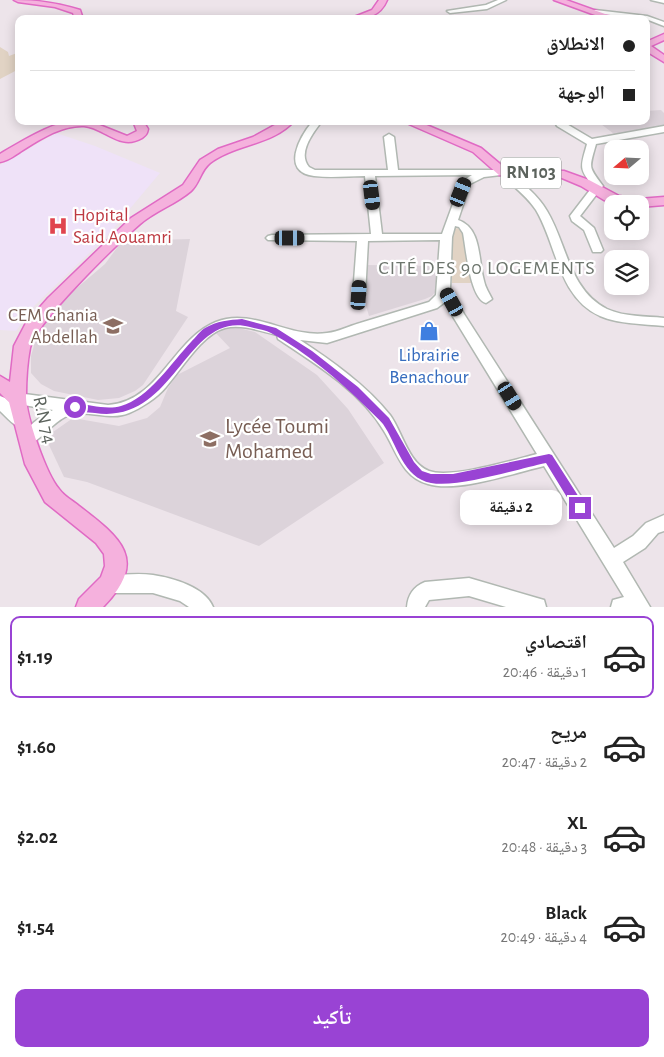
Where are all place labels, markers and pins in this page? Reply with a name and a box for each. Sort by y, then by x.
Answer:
place label: Hopital Said Aouamri [73,206,172,247]
hospital icon: Hopital Said Aouamri [47,215,69,237]
place label: CEM Ghania Abdellah [8,306,98,347]
school or university icon: CEM Ghania Abdellah [102,315,124,337]
shop icon: Librairie Benachour [418,320,440,342]
place label: Librairie Benachour [389,346,469,387]
place label: Lycée Toumi Mohamed [225,415,329,462]
school or university icon: Lycée Toumi Mohamed [199,428,221,450]

